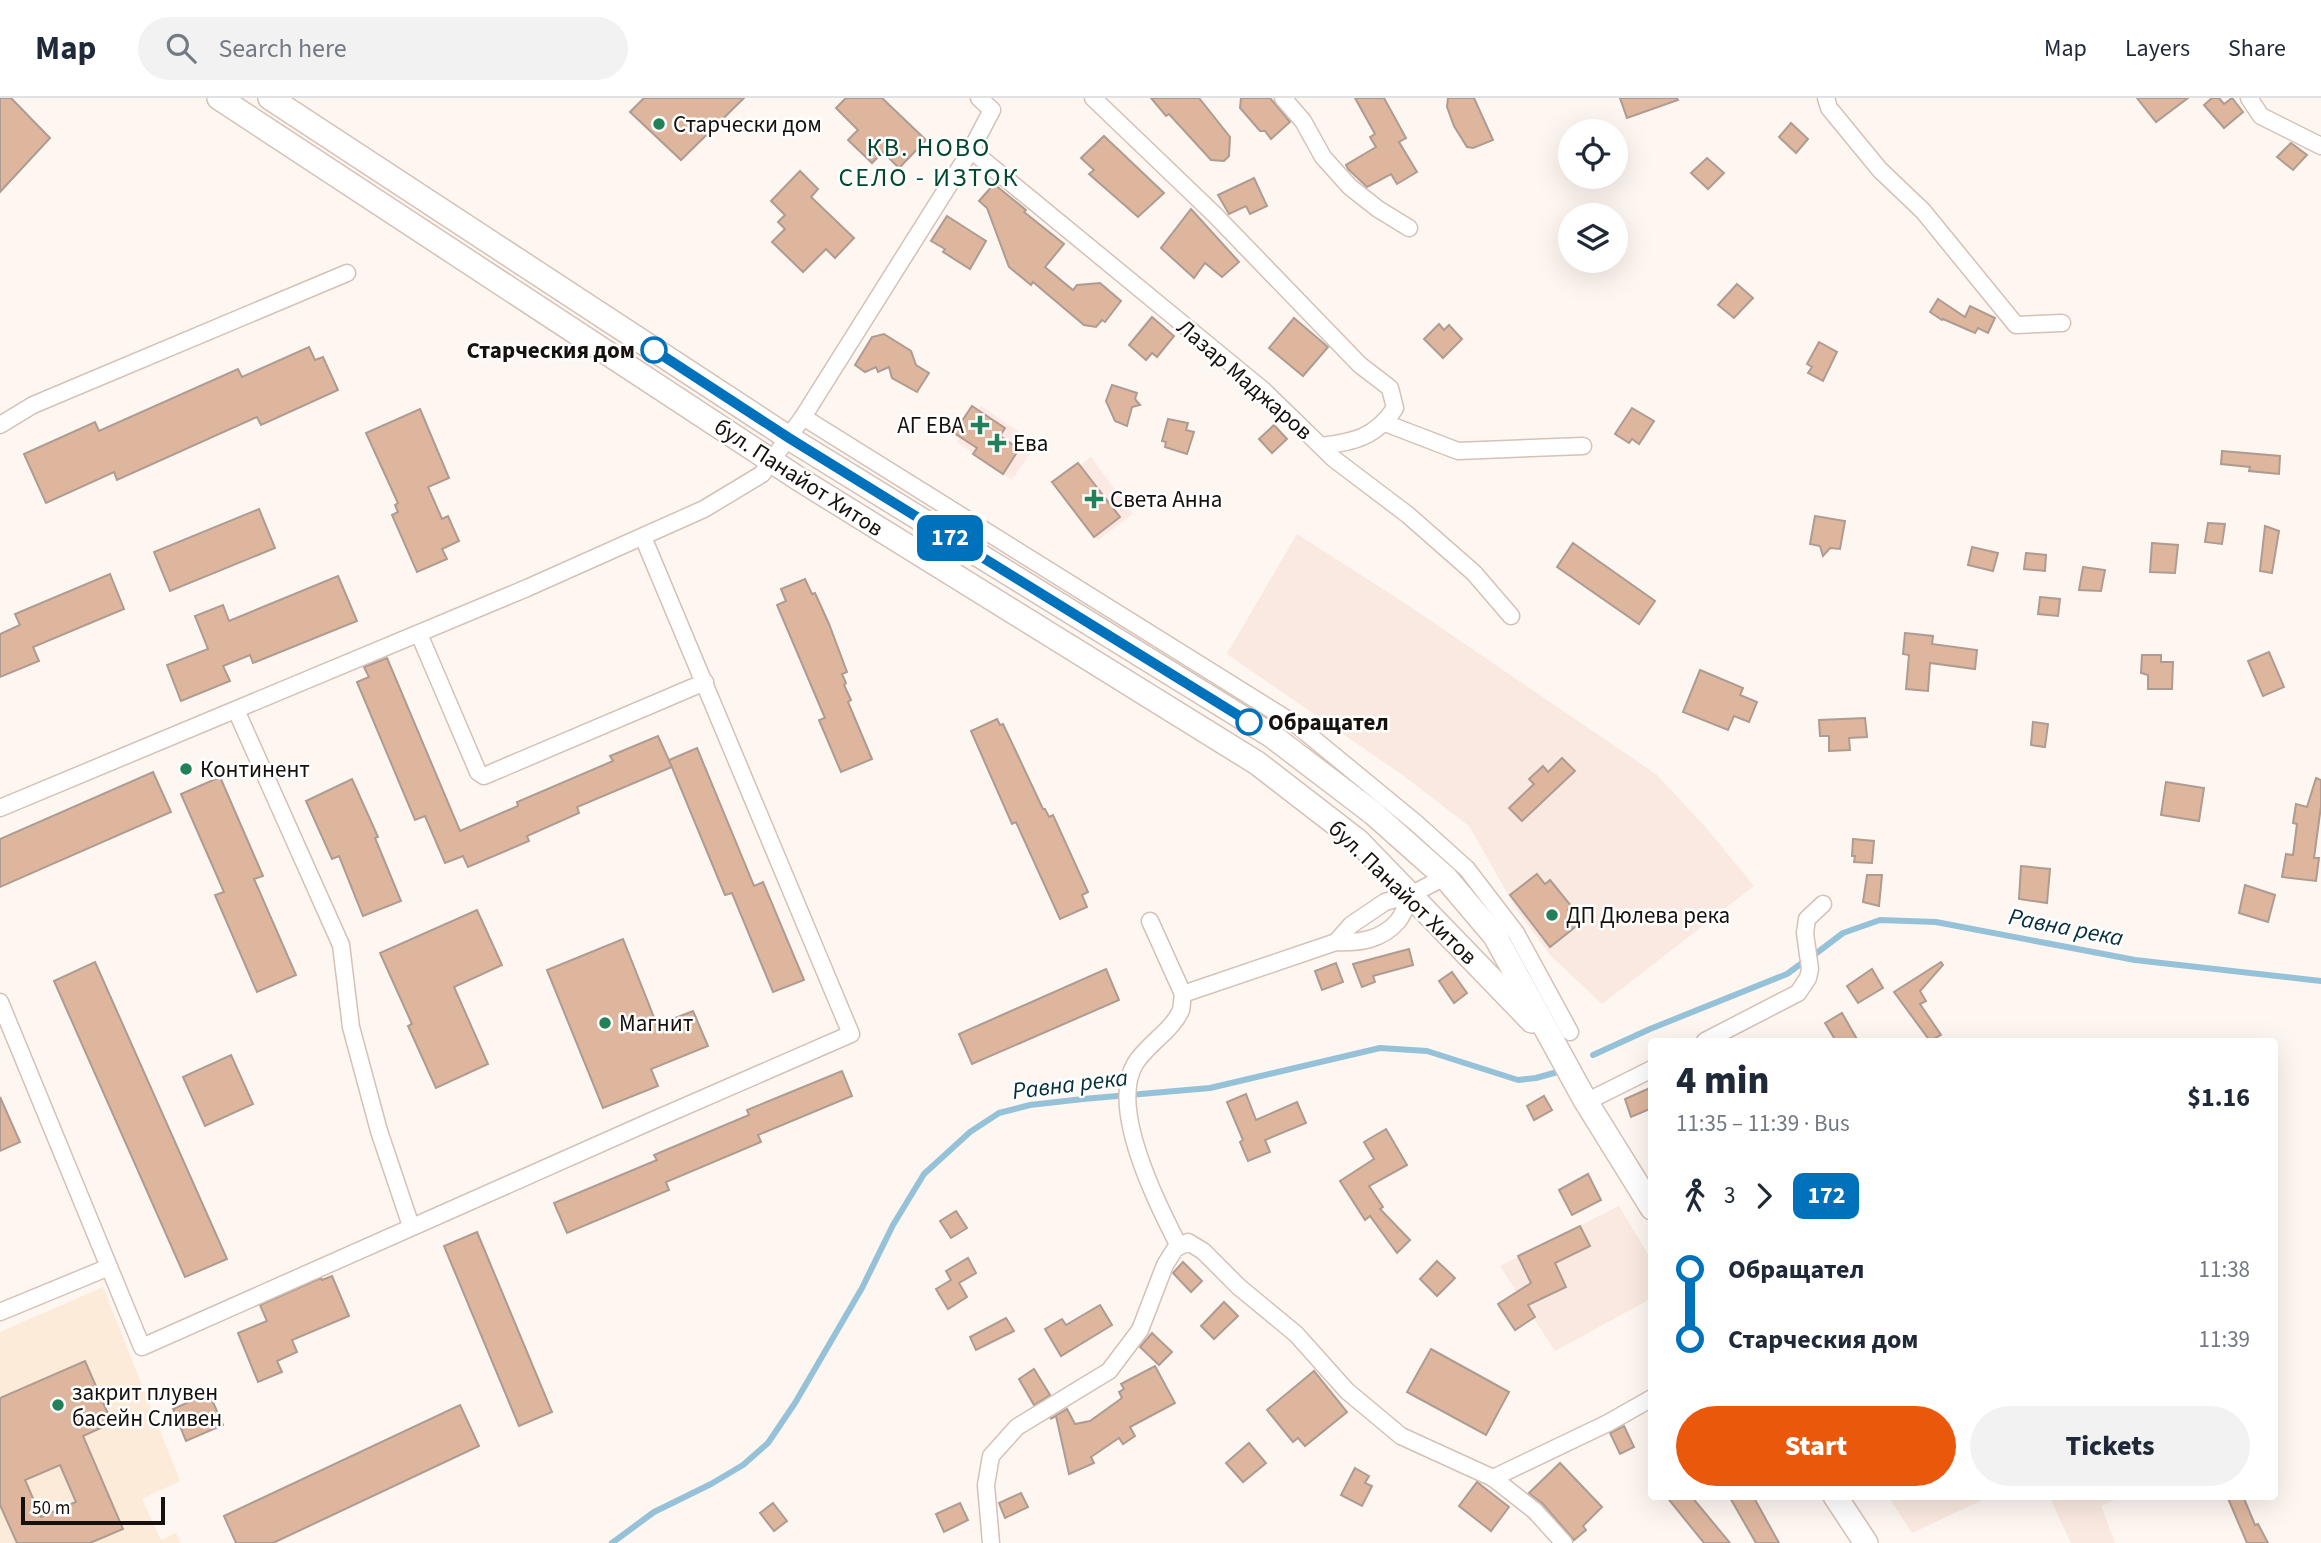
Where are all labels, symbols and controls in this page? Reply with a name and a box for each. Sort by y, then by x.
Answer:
search box [138,17,628,80]
text: Map [35,25,96,72]
icon: search [162,29,200,67]
text: Search here [218,30,347,67]
text: Map [2044,31,2087,66]
text: Layers [2125,31,2190,66]
text: Share [2228,31,2286,66]
place label: Старчески дом [673,108,822,141]
marker: Старчески дом [651,116,667,132]
map controls [1558,119,1628,273]
button: locate [1558,119,1628,189]
district label: КВ. НОВО СЕЛО - ИЗТОК [838,129,1020,196]
button: layers [1558,203,1628,273]
street label: Лазар Маджаров [1170,311,1320,448]
place label: Старческия дом [466,334,635,367]
marker: Старческия дом [641,337,667,363]
place label: АГ ЕВА [897,409,964,442]
street label: бул. Панайот Хитов [708,410,890,545]
marker: АГ ЕВА [970,415,990,435]
place label: Ева [1013,427,1048,460]
marker: Ева [987,433,1007,453]
place label: Света Анна [1110,483,1222,516]
marker: Света Анна [1084,489,1104,509]
line badge: 172 [910,515,990,561]
text: 172 [931,520,969,555]
place label: Обращател [1268,706,1389,739]
marker: Обращател [1236,709,1262,735]
place label: Континент [200,753,310,786]
marker: Континент [178,761,194,777]
street label: бул. Панайот Хитов [1321,812,1485,972]
place label: ДП Дюлева река [1566,899,1730,932]
water label: Равна река [2006,899,2126,956]
marker: ДП Дюлева река [1544,907,1560,923]
place label: Магнит [619,1007,693,1040]
marker: Магнит [597,1015,613,1031]
text: 4 min [1676,1054,1769,1108]
water label: Равна река [1010,1060,1130,1109]
text: $1.16 [2187,1079,2250,1116]
text: 11:35 – 11:39 · Bus [1676,1107,1850,1140]
icon: walk [1676,1177,1714,1215]
icon: forward [1745,1177,1783,1215]
text: 172 [1807,1178,1845,1213]
text: 3 [1724,1179,1735,1212]
text: Обращател [1728,1251,1864,1288]
text: 11:38 [2199,1253,2250,1286]
text: Старческия дом [1728,1321,1919,1358]
text: 11:39 [2199,1323,2250,1356]
place label: закрит плувен басейн Сливен [72,1376,222,1435]
marker: закрит плувен басейн Сливен [50,1397,66,1413]
button: Start [1676,1406,1956,1486]
button: Tickets [1970,1406,2250,1486]
scale bar [21,1494,164,1526]
text: 50 m [32,1495,70,1522]

